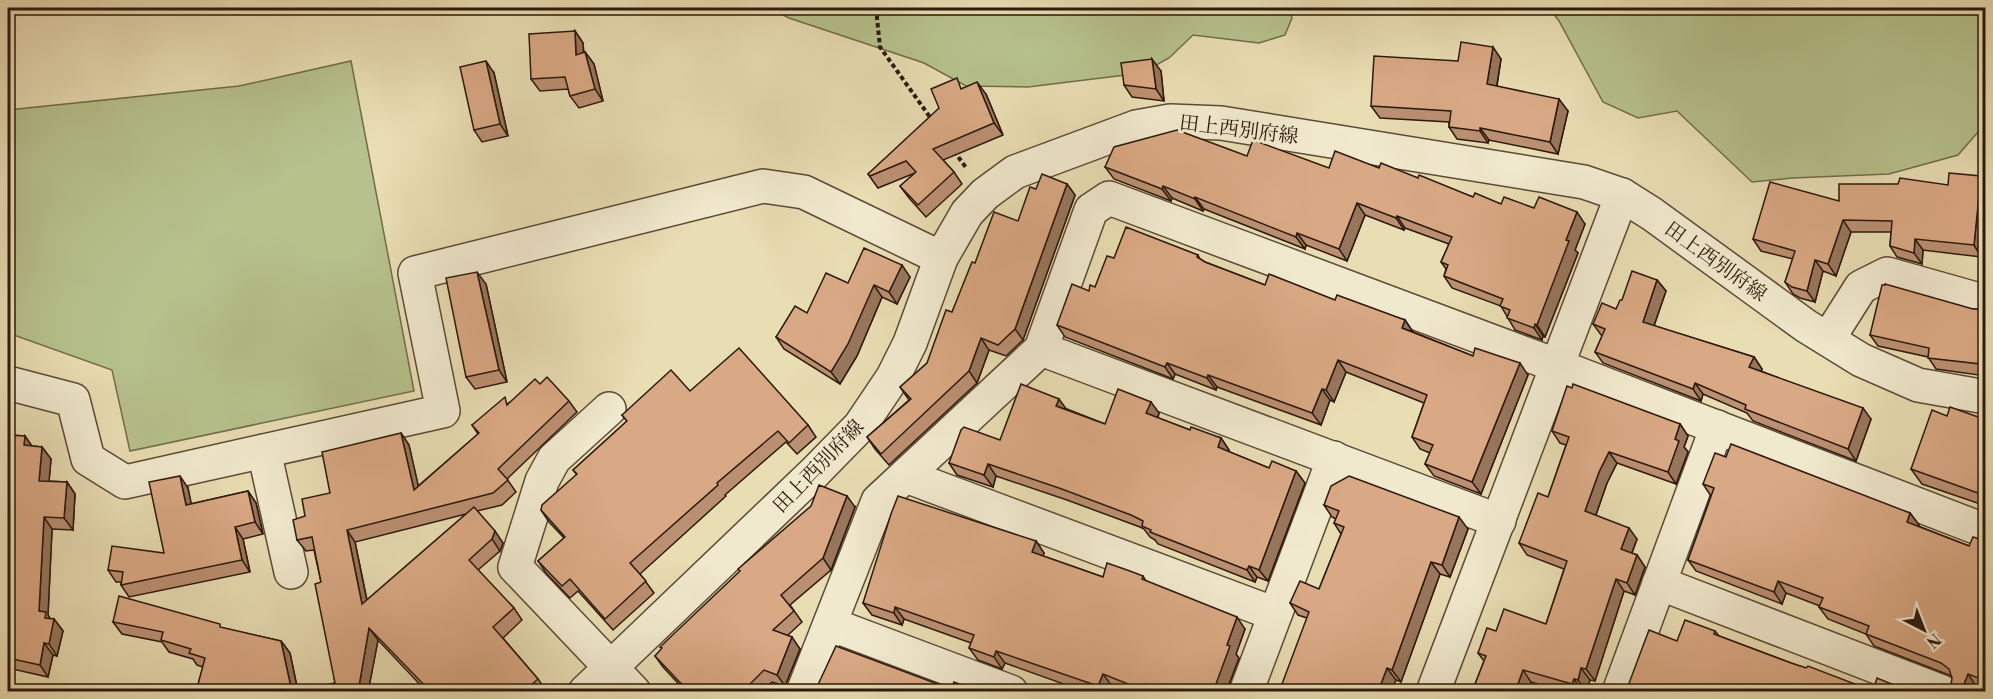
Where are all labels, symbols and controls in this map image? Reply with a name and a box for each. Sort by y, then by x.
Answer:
street label: 田上西別府線 [1178,111,1300,150]
street label: 田上西別府線 [1659,217,1771,308]
street label: 田上西別府線 [768,415,870,519]
north arrow [1894,600,1954,660]
text: N [1922,629,1945,652]

